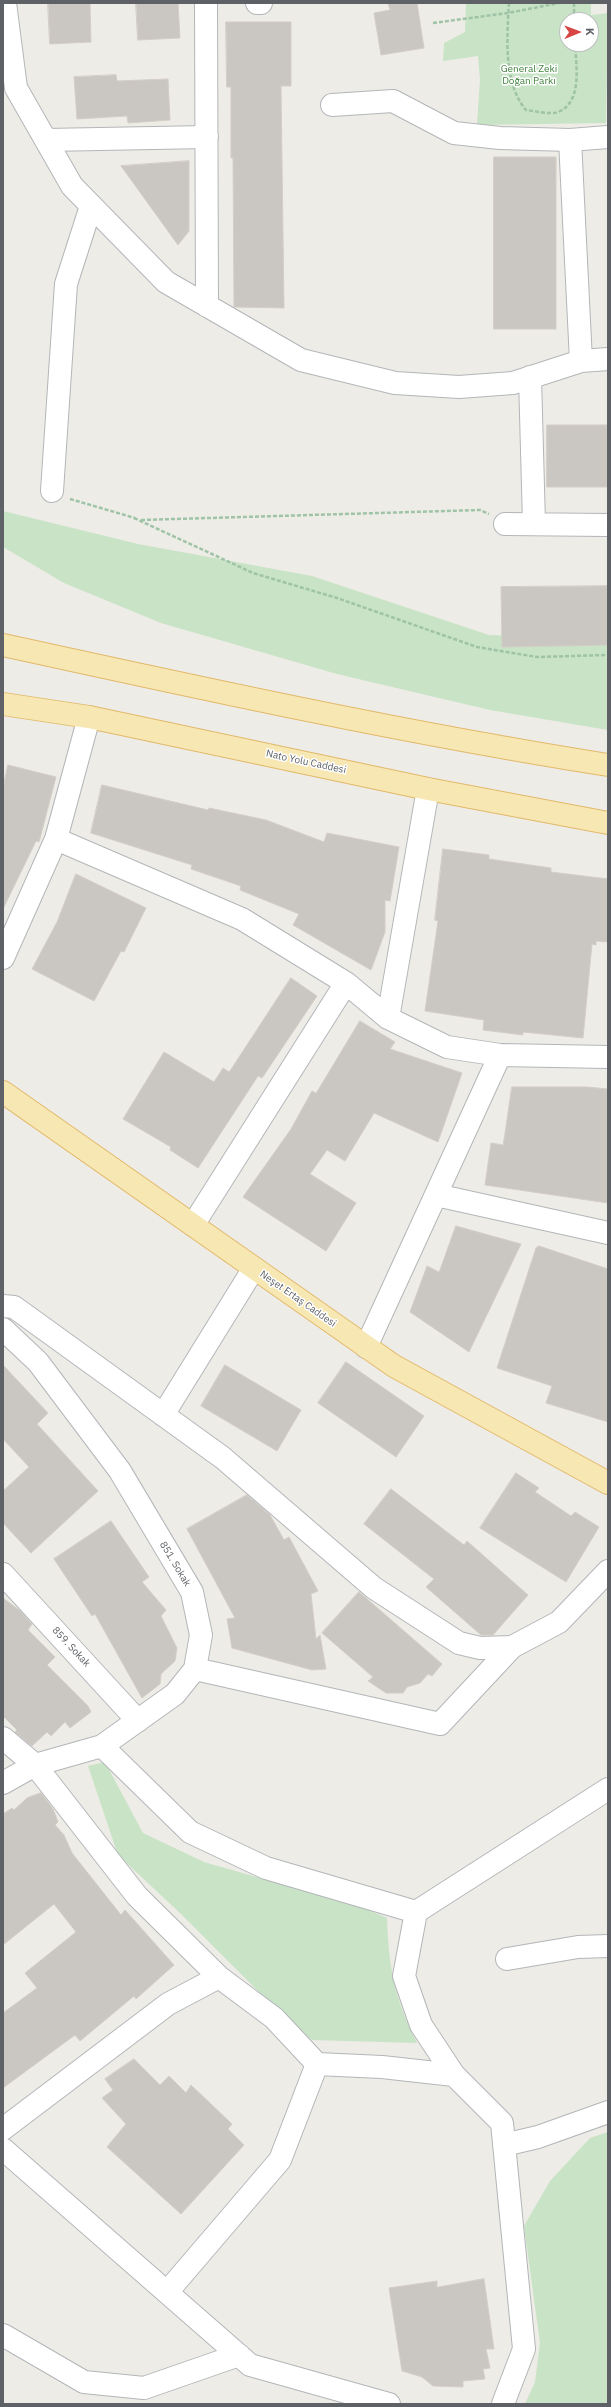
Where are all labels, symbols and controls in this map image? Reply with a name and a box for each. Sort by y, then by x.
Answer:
north arrow [559,12,599,52]
text: K [583,28,597,36]
park label: General Zeki Doğan Parkı [501,63,557,86]
street label: Nato Yolu Caddesi [265,748,347,776]
street label: Neşet Ertaş Caddesi [258,1268,338,1330]
street label: 851. Sokak [157,1539,193,1589]
street label: 859. Sokak [49,1625,93,1669]

